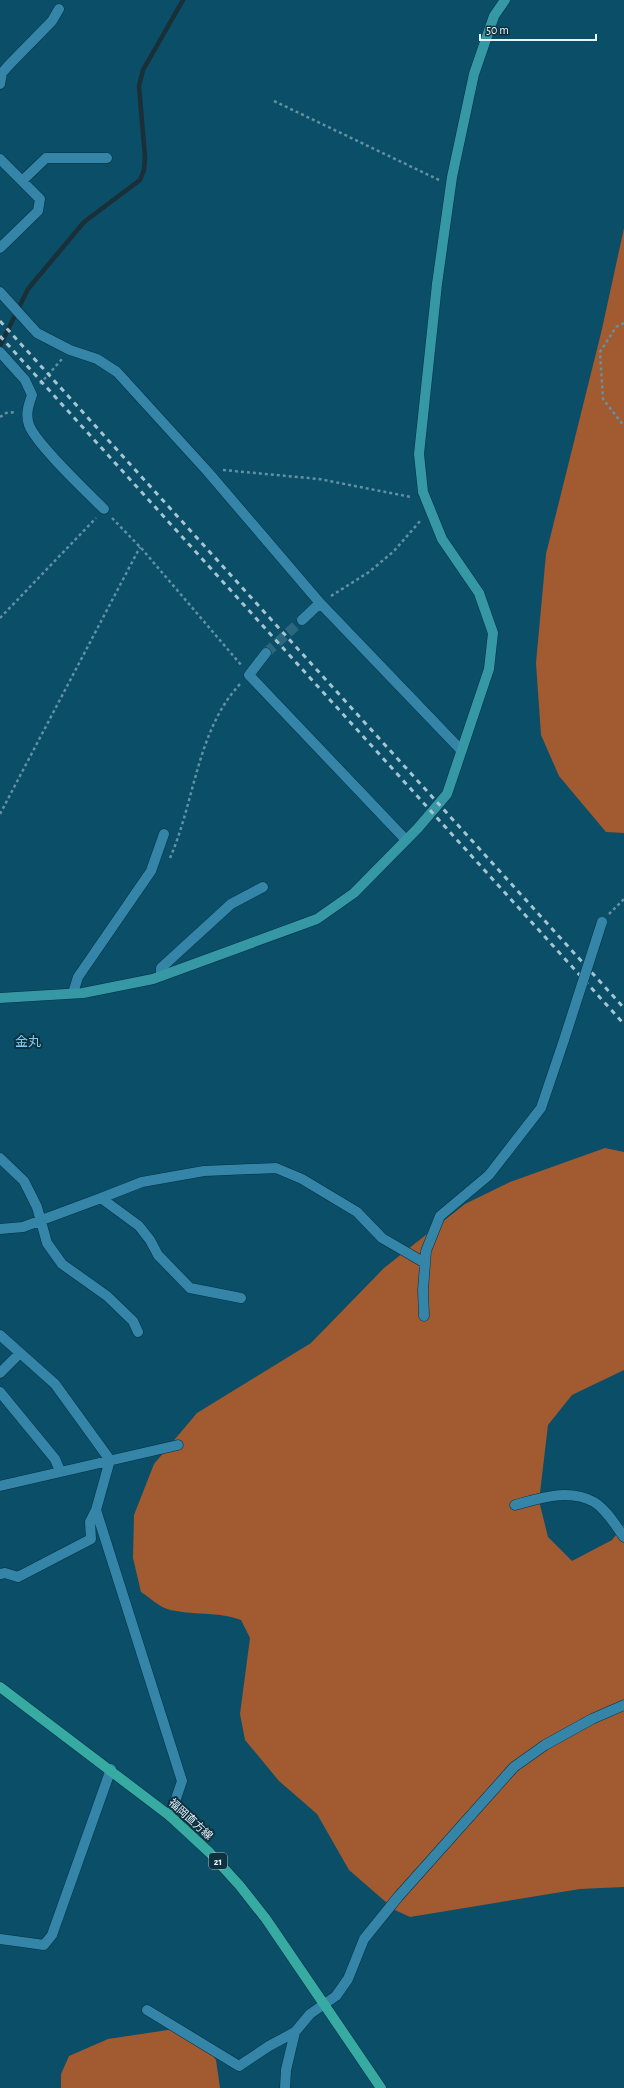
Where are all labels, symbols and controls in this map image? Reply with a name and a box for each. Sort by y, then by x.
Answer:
scale bar [480,16,596,42]
text: 50 m [486,24,509,36]
district label: 金丸 [15,1035,41,1049]
street label: 福岡直方線 [167,1796,215,1842]
road number: 21 [209,1853,227,1869]

